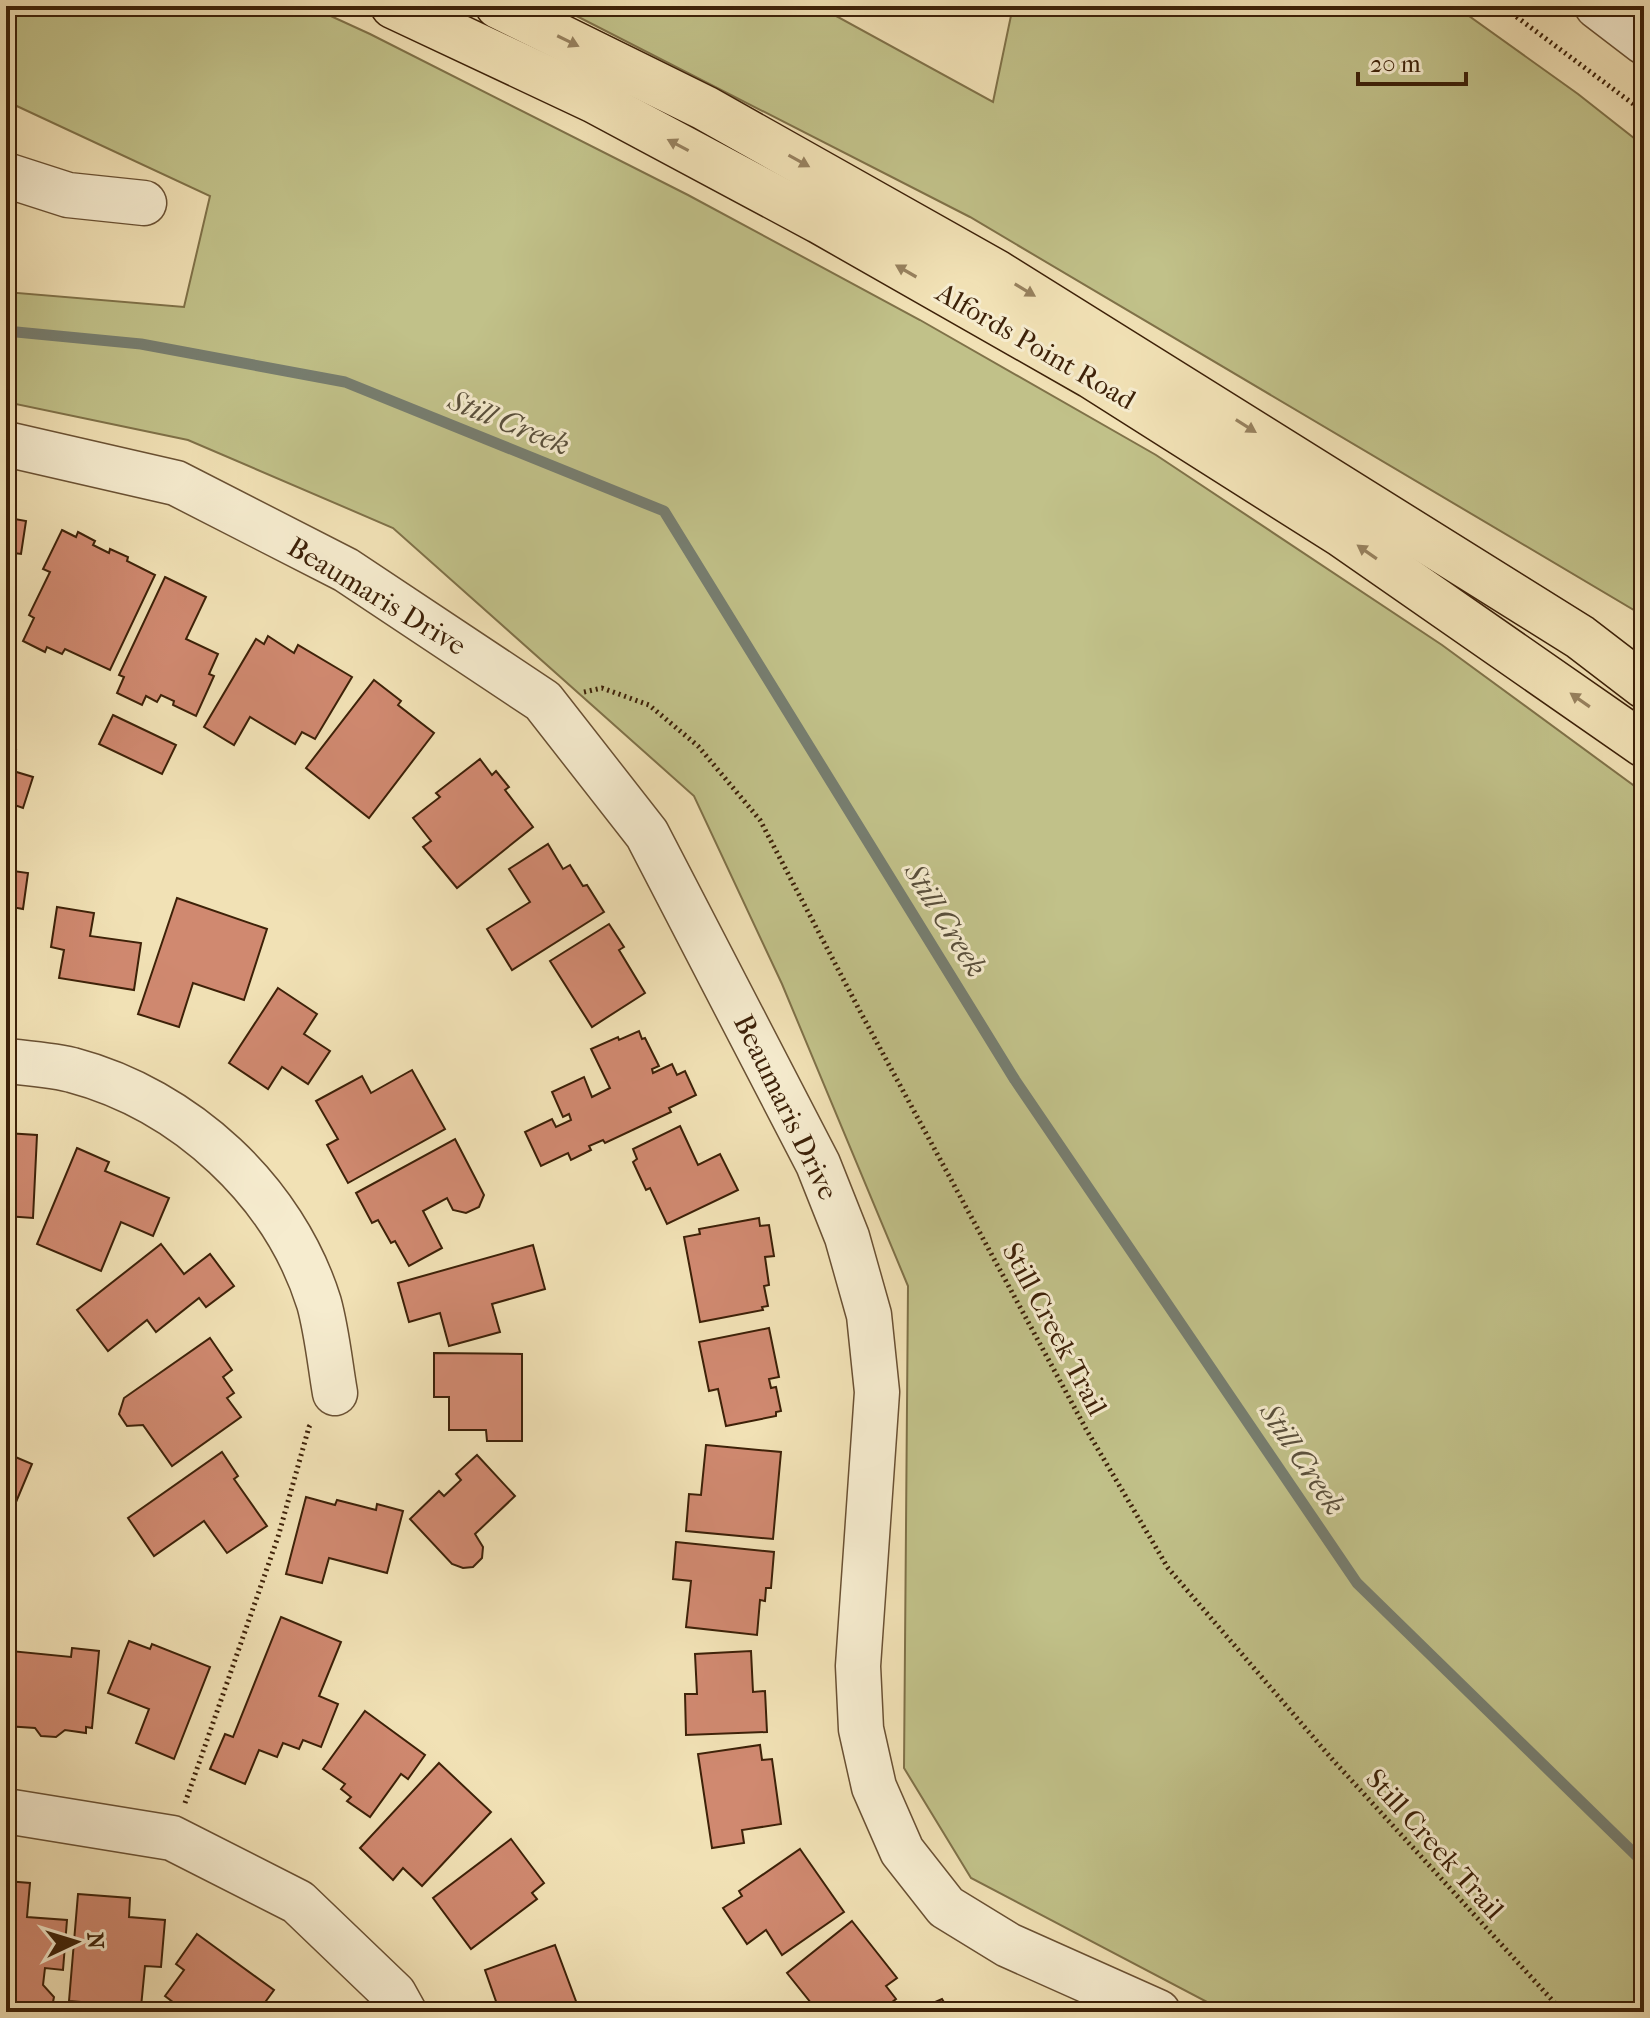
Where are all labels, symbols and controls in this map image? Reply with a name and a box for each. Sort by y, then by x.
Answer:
one-way arrow [557,34,580,47]
scale bar [1358,36,1466,86]
text: 20 m [1370,50,1421,78]
one-way arrow [667,139,690,152]
one-way arrow [787,154,810,168]
one-way arrow [895,264,917,278]
street label: Alfords Point Road [930,275,1142,417]
one-way arrow [1014,282,1036,296]
water label: Still Creek [442,382,575,463]
one-way arrow [1235,419,1256,434]
street label: Beaumaris Drive [282,530,472,662]
one-way arrow [1356,545,1377,560]
one-way arrow [1570,693,1591,708]
water label: Still Creek [896,856,994,983]
street label: Beaumaris Drive [727,1009,845,1205]
street label: Still Creek Trail [996,1237,1114,1421]
water label: Still Creek [1251,1395,1352,1522]
street label: Still Creek Trail [1359,1762,1511,1926]
north arrow [36,1902,116,1982]
text: N [81,1931,109,1950]

